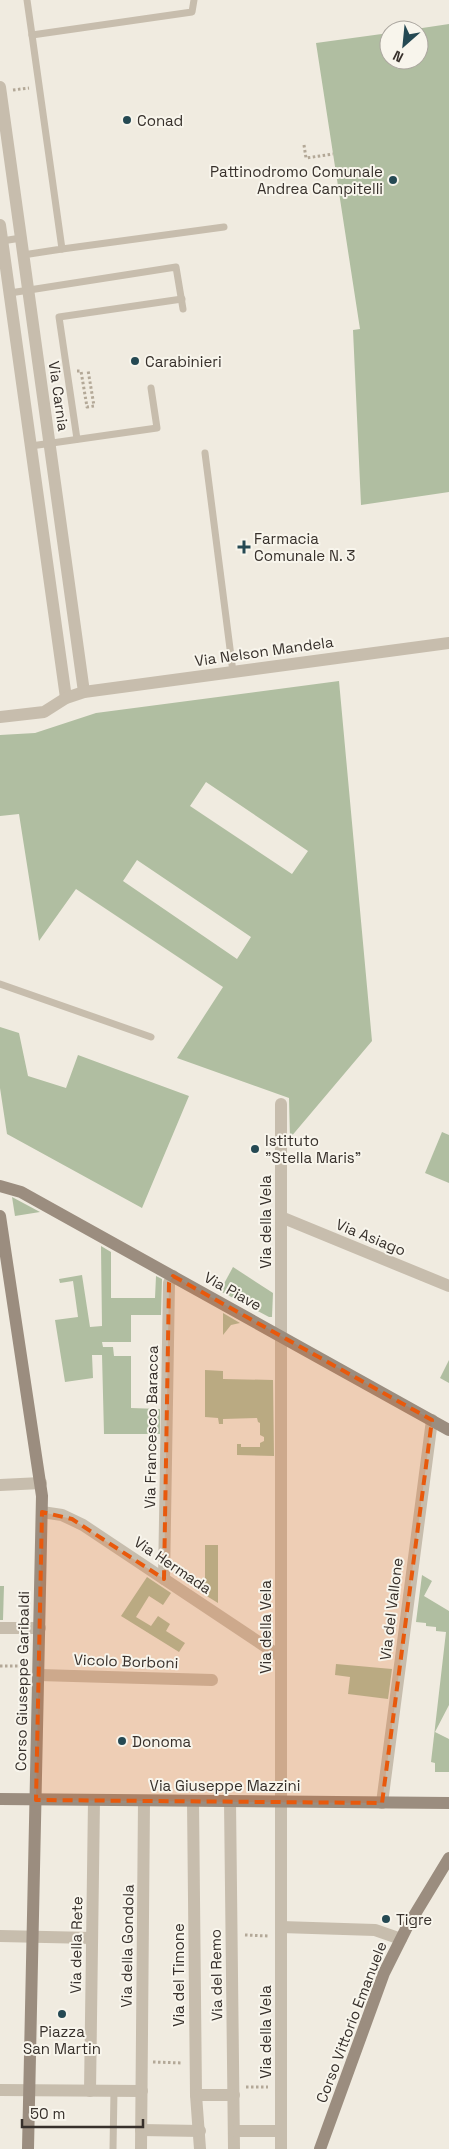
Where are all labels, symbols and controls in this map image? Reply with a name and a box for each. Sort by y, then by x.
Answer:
north arrow [379,20,429,70]
text: N [390,46,406,67]
place label: Conad [137,111,183,130]
marker: Conad [121,114,133,126]
place label: Pattinodromo Comunale Andrea Campitelli [210,162,383,198]
marker: Pattinodromo Comunale Andrea Campitelli [387,174,399,186]
place label: Carabinieri [145,352,222,371]
marker: Carabinieri [129,355,141,367]
street label: Via Carnia [45,360,73,433]
place label: Farmacia Comunale N. 3 [254,529,355,565]
marker: Farmacia Comunale N. 3 [238,541,250,553]
street label: Via Nelson Mandela [193,632,335,670]
place label: Istituto "Stella Maris" [265,1131,361,1167]
marker: Istituto "Stella Maris" [249,1143,261,1155]
street label: Via della Vela [256,1175,275,1269]
street label: Via Asiago [333,1214,409,1260]
street label: Via Piave [201,1267,265,1315]
street label: Via Francesco Baracca [140,1345,162,1509]
street label: Via Hermada [131,1532,216,1598]
street label: Via del Vallone [375,1556,407,1661]
street label: Via della Vela [256,1580,275,1674]
street label: Corso Giuseppe Garibaldi [11,1591,33,1771]
street label: Vicolo Borboni [73,1650,179,1672]
place label: Donoma [132,1732,192,1751]
marker: Donoma [116,1735,128,1747]
street label: Via Giuseppe Mazzini [150,1776,300,1795]
street label: Via della Gondola [116,1884,138,2008]
street label: Via della Rete [66,1896,86,1994]
place label: Tigre [396,1910,432,1929]
marker: Tigre [380,1913,392,1925]
street label: Via del Timone [169,1923,188,2027]
street label: Via del Remo [206,1929,226,2021]
street label: Corso Vittorio Emanuele [311,1939,391,2105]
street label: Via della Vela [256,1985,275,2079]
marker: Piazza San Martin [56,2008,68,2020]
place label: Piazza San Martin [23,2022,101,2058]
scale bar [22,2096,144,2128]
text: 50 m [30,2104,65,2123]

